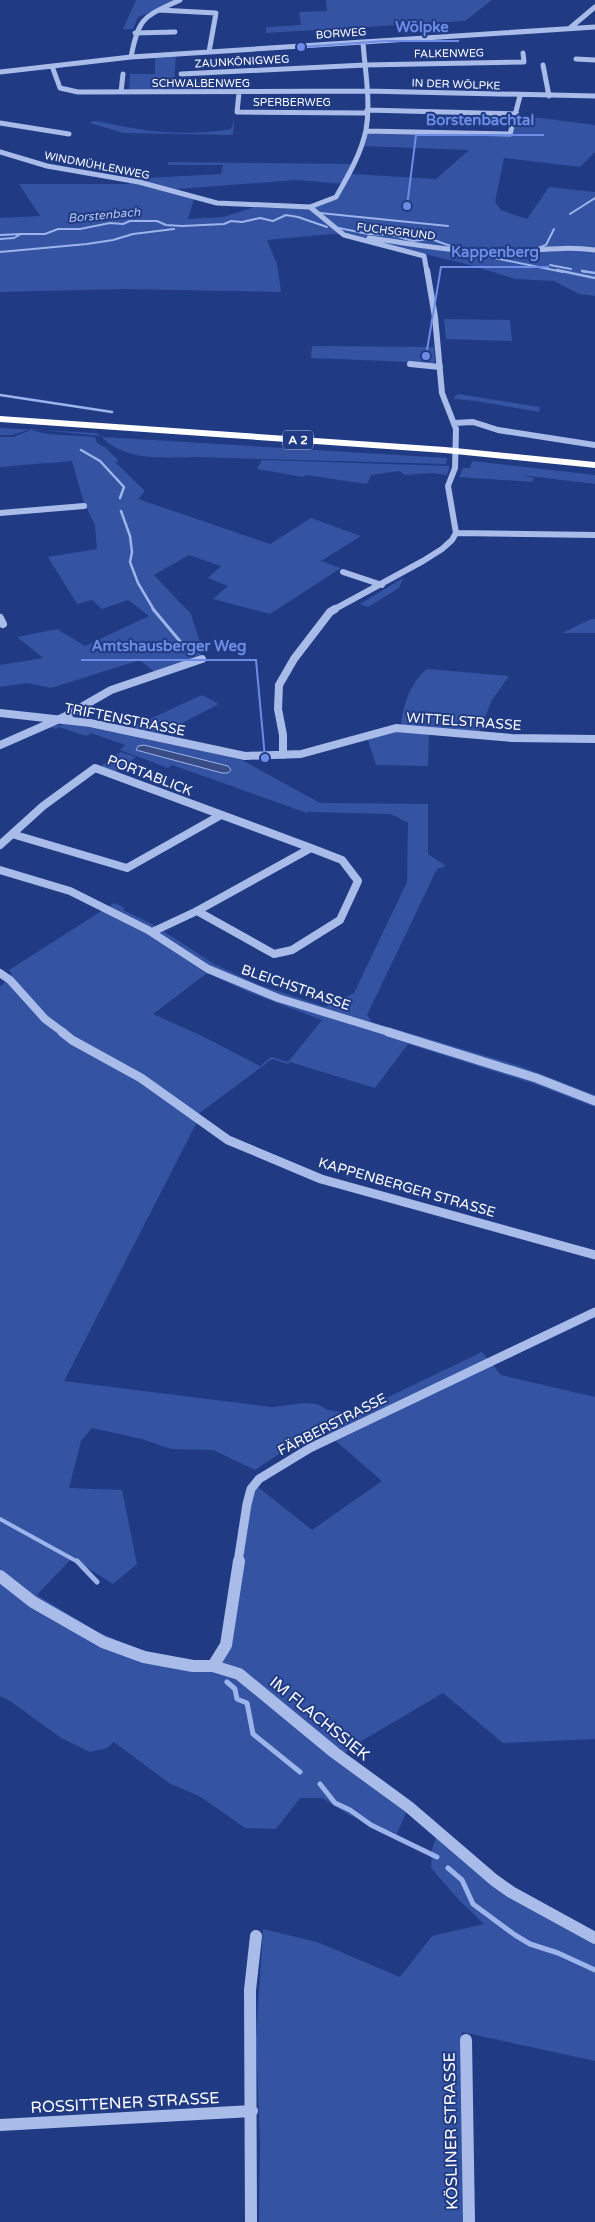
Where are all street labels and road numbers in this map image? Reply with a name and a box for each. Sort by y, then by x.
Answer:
street label: BORWEG [315,25,367,42]
street label: FALKENWEG [414,46,484,61]
street label: ZAUNKÖNIGWEG [194,53,290,70]
street label: IN DER WÖLPKE [411,76,501,93]
street label: SCHWALBENWEG [152,77,250,90]
street label: SPERBERWEG [253,96,331,109]
street label: WINDMÜHLENWEG [43,149,151,182]
street label: FUCHSGRUND [356,220,436,243]
road number: A 2 [283,430,313,450]
street label: TRIFTENSTRASSE [63,699,187,740]
street label: WITTELSTRASSE [406,709,522,734]
street label: PORTABLICK [105,751,195,799]
street label: BLEICHSTRASSE [239,961,353,1014]
street label: KAPPENBERGER STRASSE [316,1154,497,1221]
street label: FÄRBERSTRASSE [275,1390,390,1459]
street label: IM FLACHSSIEK [265,1672,374,1765]
street label: KÖSLINER STRASSE [440,2052,462,2210]
street label: ROSSITTENER STRASSE [30,2088,220,2118]

